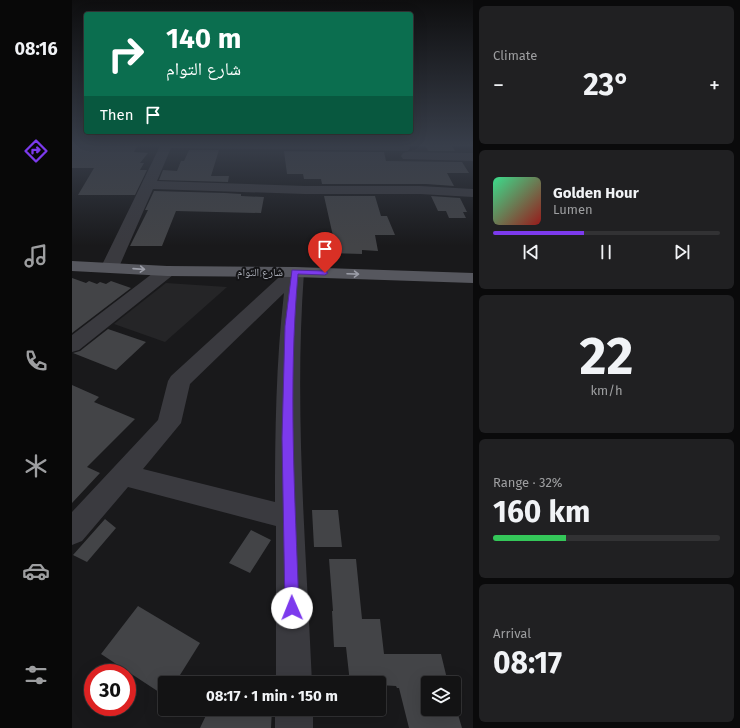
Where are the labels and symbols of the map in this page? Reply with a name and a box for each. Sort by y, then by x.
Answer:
pin [308,232,342,273]
one-way arrow [132,266,145,273]
street label: شارع التوام [237,266,283,279]
one-way arrow [346,270,359,278]
position arrow [271,587,313,629]
speed limit sign: 30 [84,664,136,716]

